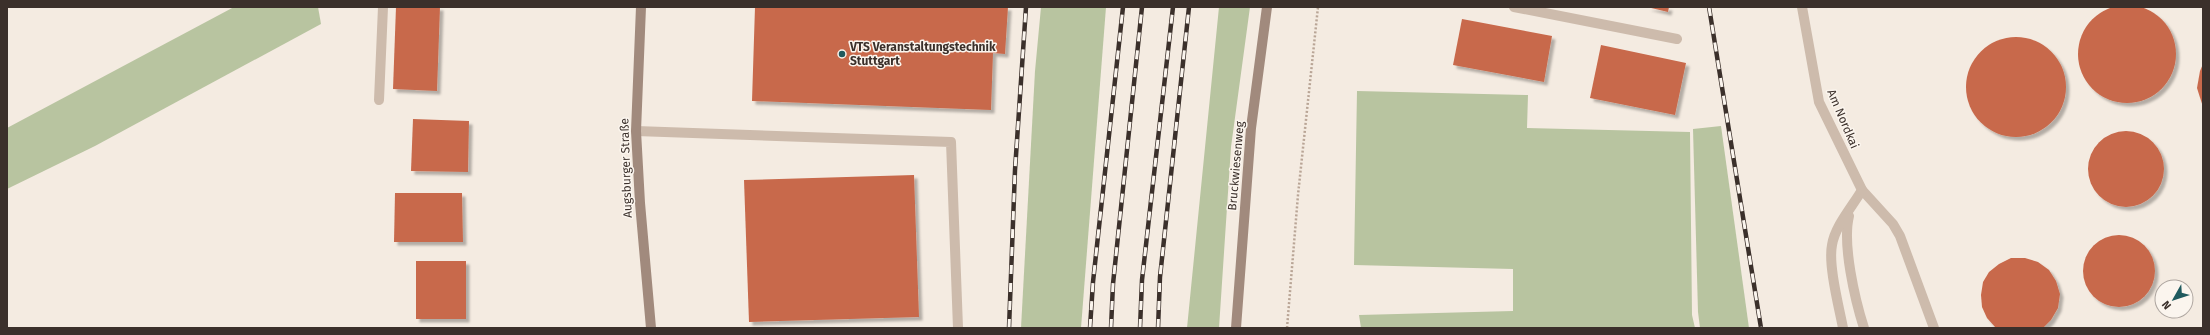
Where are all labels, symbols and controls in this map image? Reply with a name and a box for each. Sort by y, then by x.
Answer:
place label: VTS Veranstaltungstechnik Stuttgart [849,40,996,68]
marker: VTS Veranstaltungstechnik Stuttgart [837,49,847,59]
street label: Am Nordkai [1824,87,1862,151]
street label: Augsburger Straße [617,118,635,218]
street label: Bruckwiesenweg [1225,120,1247,211]
north arrow [2154,279,2194,319]
text: N [2159,298,2174,312]

